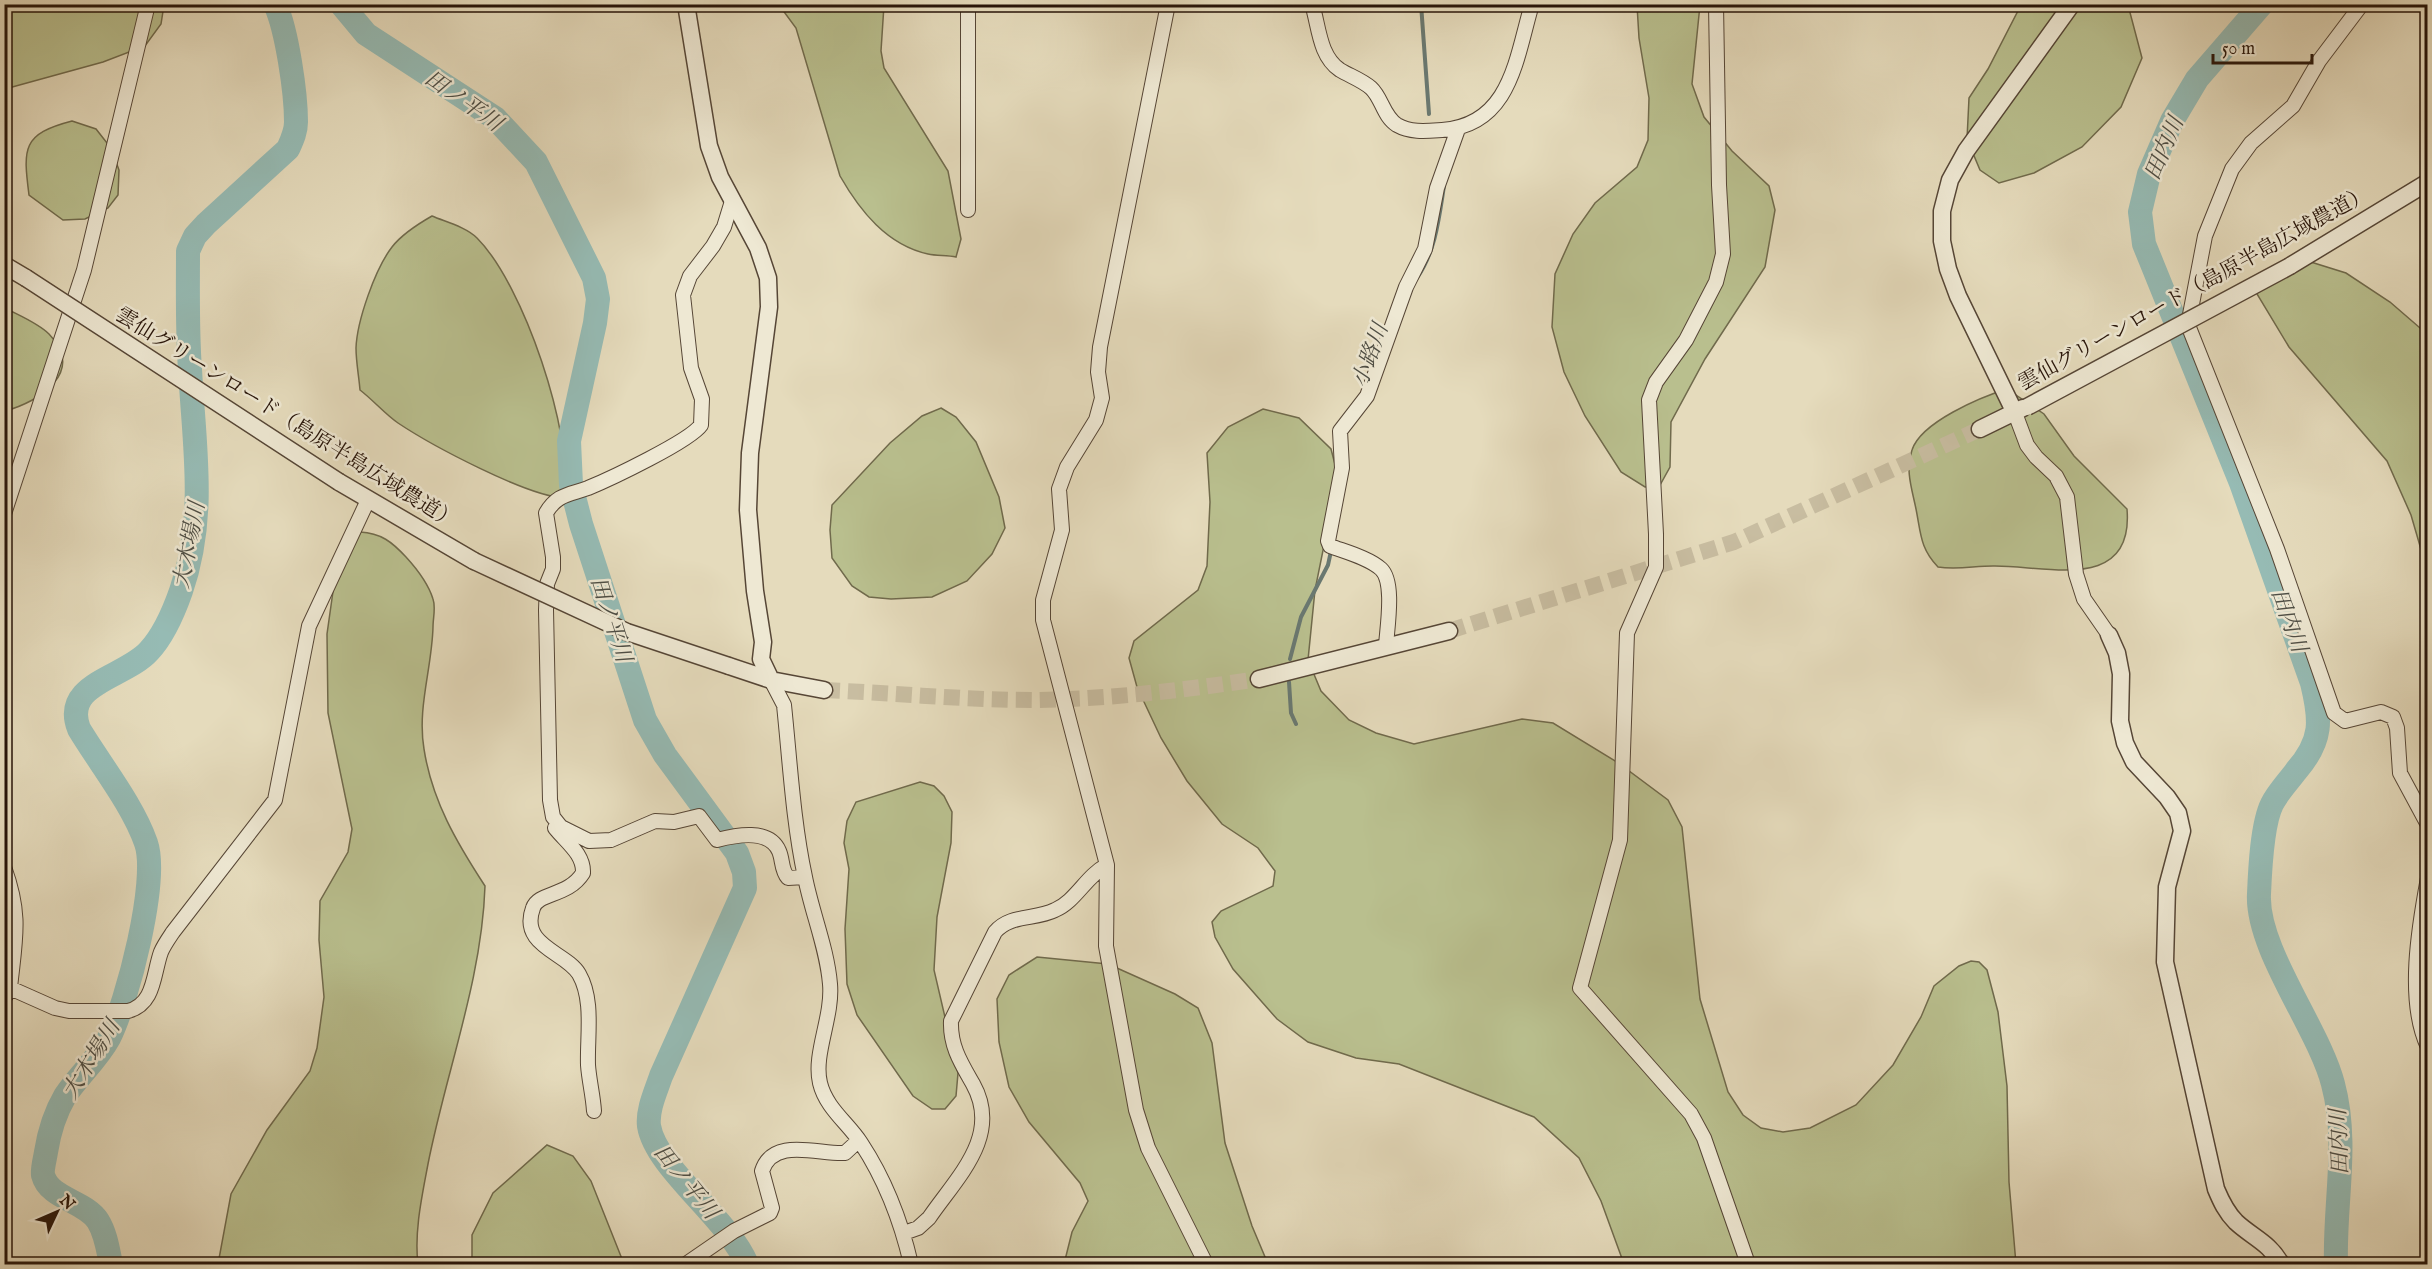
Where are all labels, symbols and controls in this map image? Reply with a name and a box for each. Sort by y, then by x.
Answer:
scale bar [2213,27,2312,65]
text: 50 m [2222,38,2255,61]
water label: 田ノ平川 [419,65,509,139]
water label: 田内川 [2139,111,2191,185]
street label: 雲仙グリーンロード（島原半島広域農道） [2014,181,2376,398]
street label: 雲仙グリーンロード（島原半島広域農道） [110,302,462,536]
water label: 小路川 [1346,318,1396,391]
water label: 大木場川 [168,498,212,591]
water label: 田ノ平川 [583,573,638,668]
water label: 田内川 [2264,585,2313,658]
water label: 大木場川 [57,1014,128,1105]
water label: 田内川 [2325,1106,2355,1175]
water label: 田ノ平川 [647,1139,725,1227]
north arrow [27,1182,87,1242]
text: N [54,1190,78,1215]

